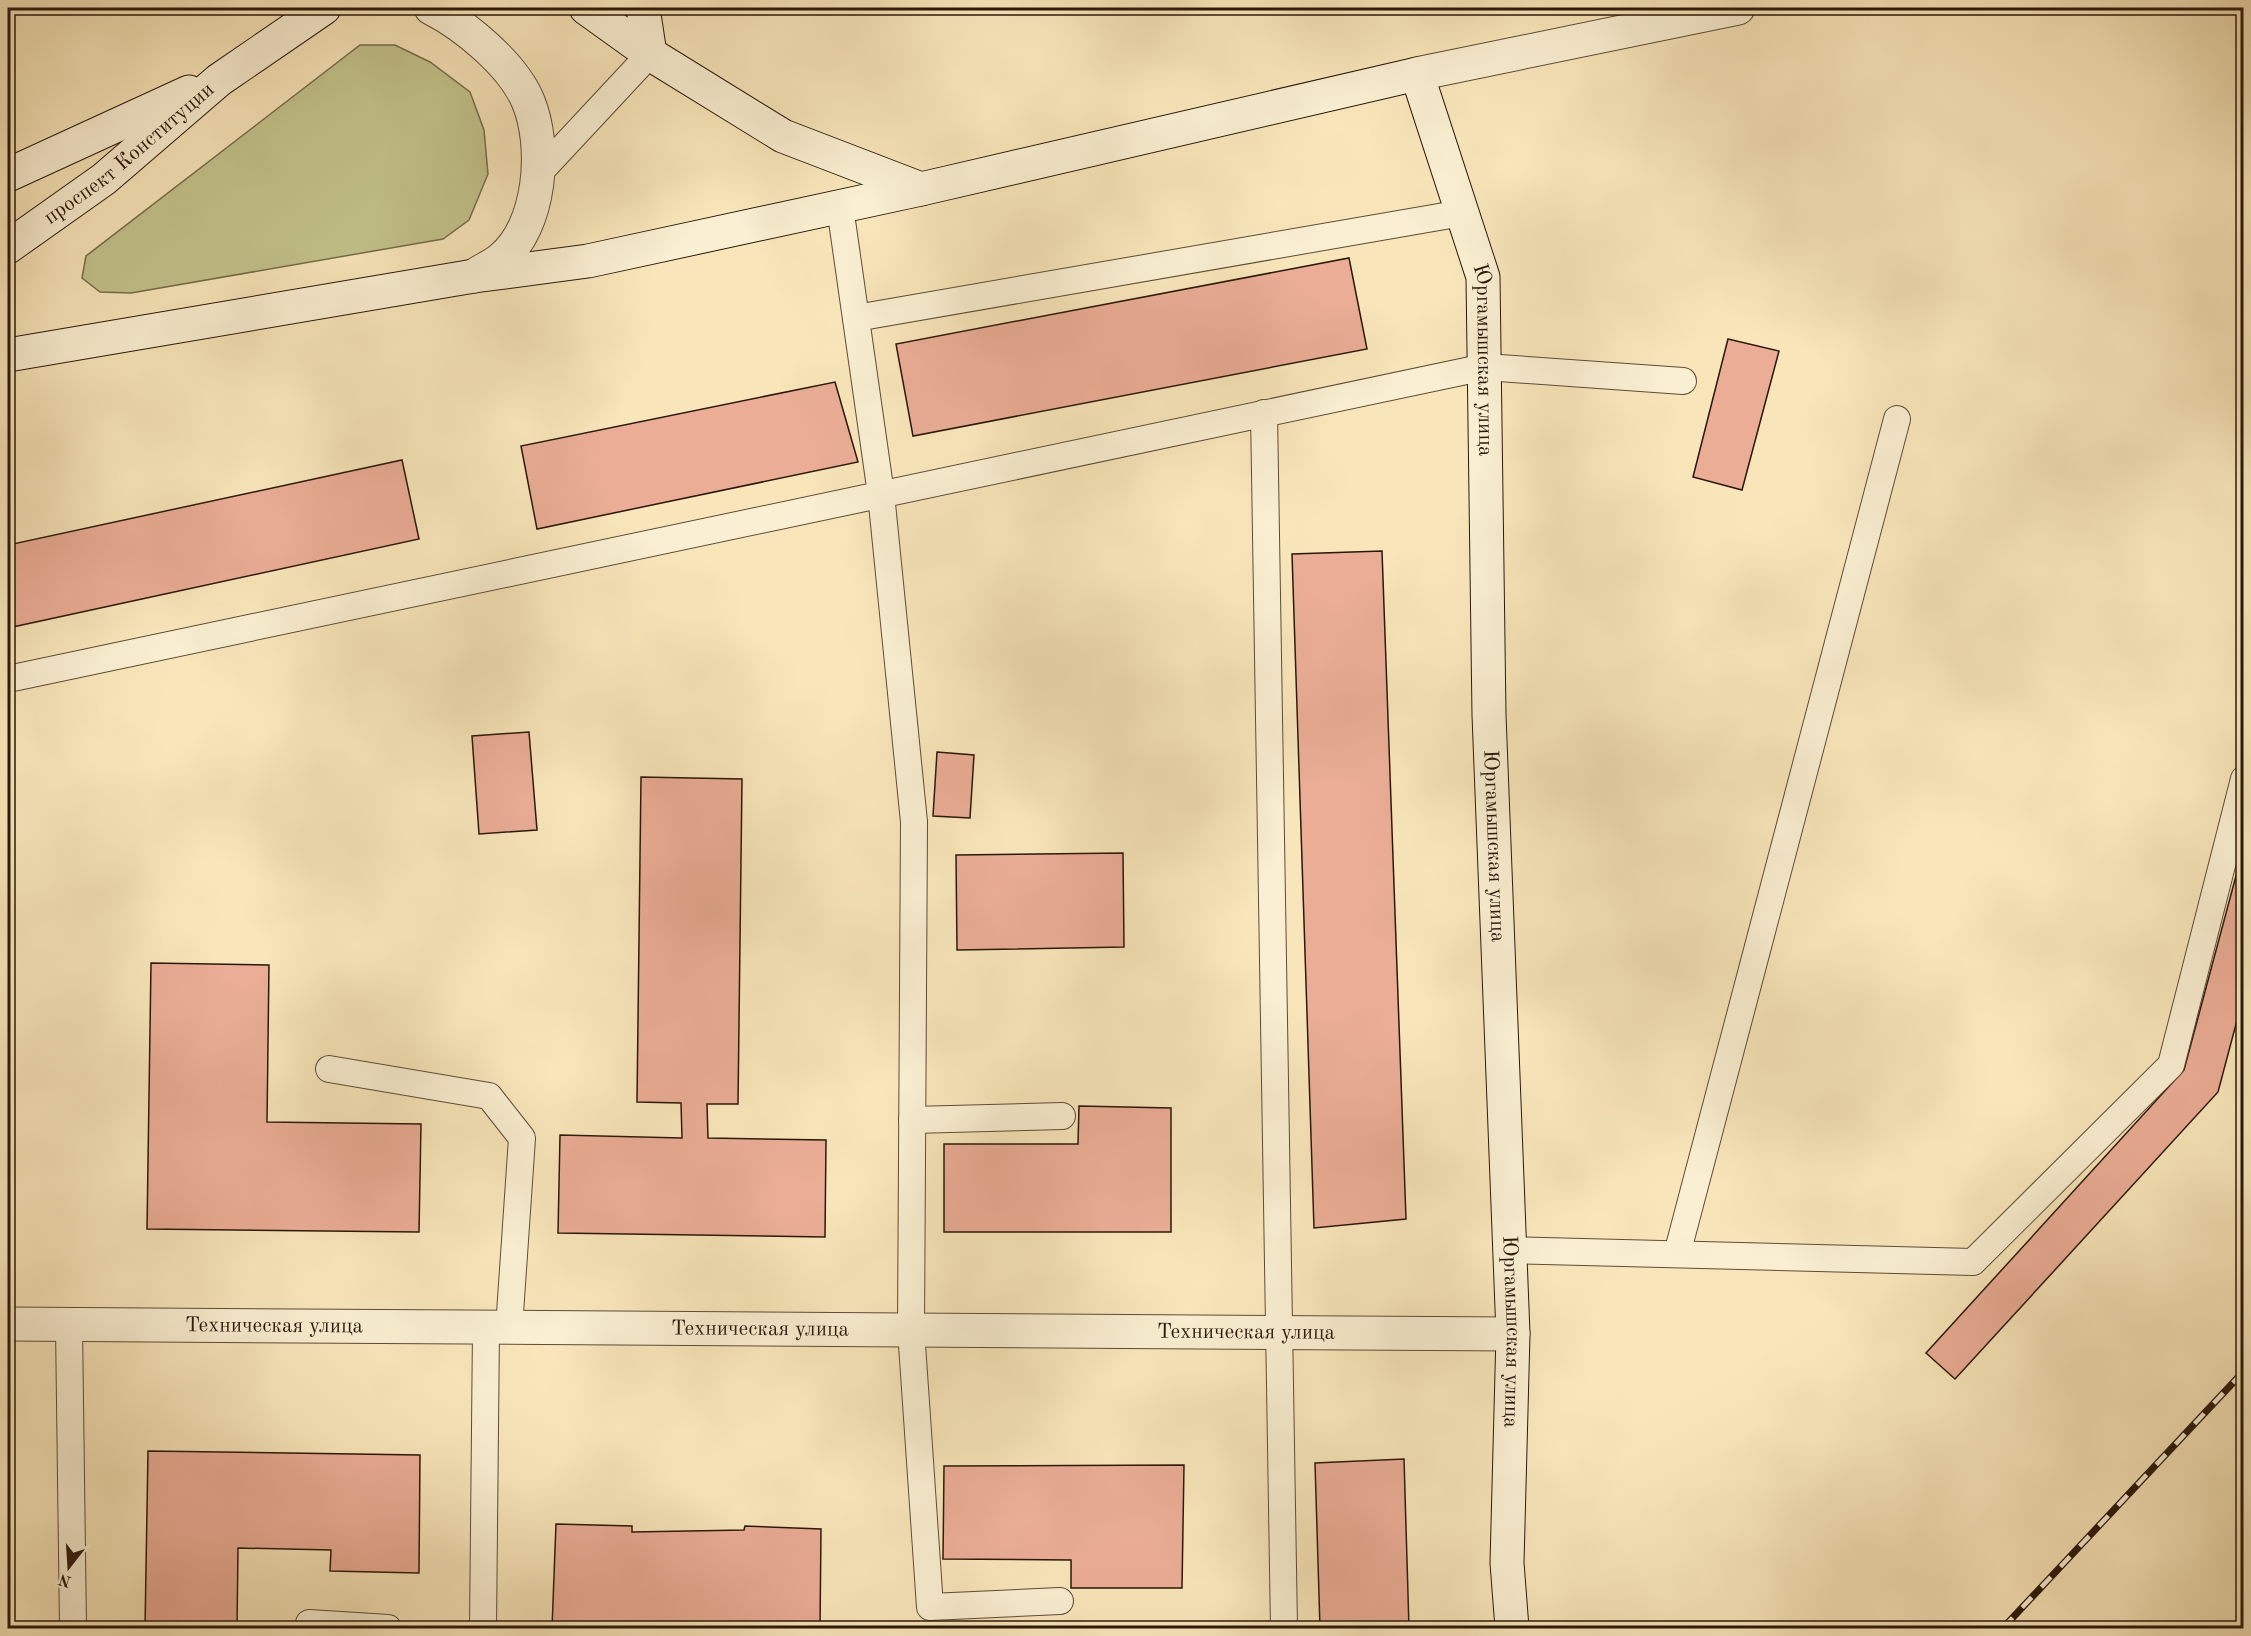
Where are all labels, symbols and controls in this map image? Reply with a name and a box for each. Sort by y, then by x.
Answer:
street label: проспект Конституции [40,79,218,229]
street label: Юргамышская улица [1469,261,1496,456]
street label: Юргамышская улица [1480,749,1508,942]
street label: Юргамышская улица [1499,1235,1524,1428]
street label: Техническая улица [185,1315,363,1337]
street label: Техническая улица [671,1318,849,1340]
street label: Техническая улица [1157,1321,1335,1343]
north arrow [39,1537,99,1597]
text: N [56,1570,73,1589]

